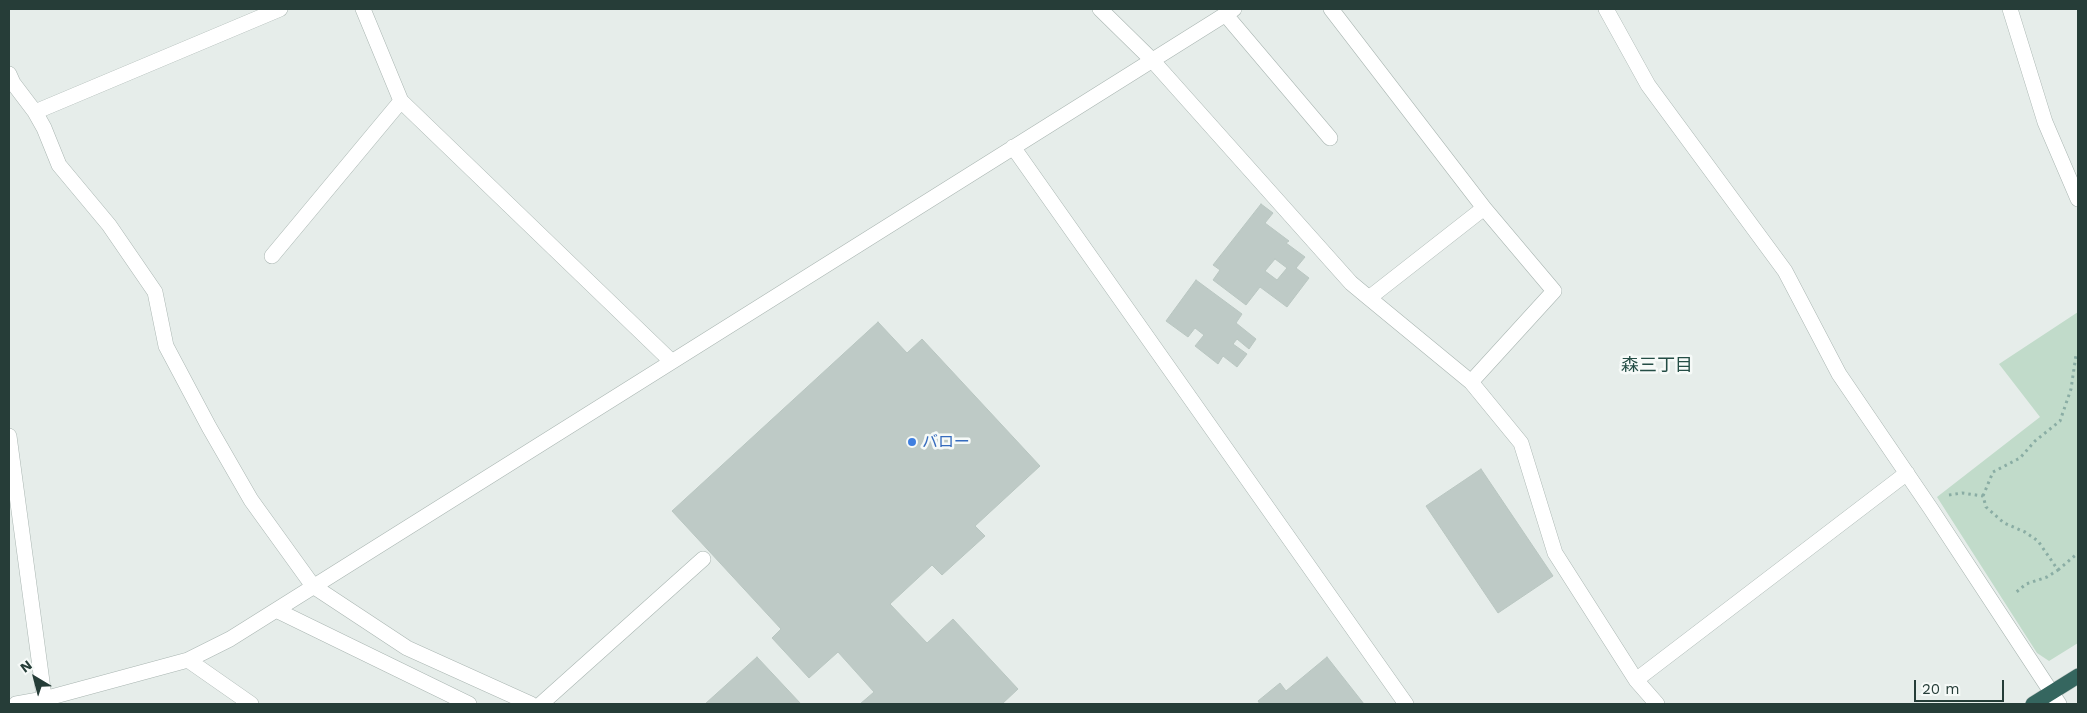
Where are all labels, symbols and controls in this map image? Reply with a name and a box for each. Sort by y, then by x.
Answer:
district label: 森三丁目 [1621,355,1693,377]
place label: バロー [922,432,970,452]
marker: バロー [906,436,918,448]
north arrow [10,653,60,703]
text: N [17,657,35,676]
scale bar [1917,670,2007,702]
text: 20 m [1922,680,1960,698]

